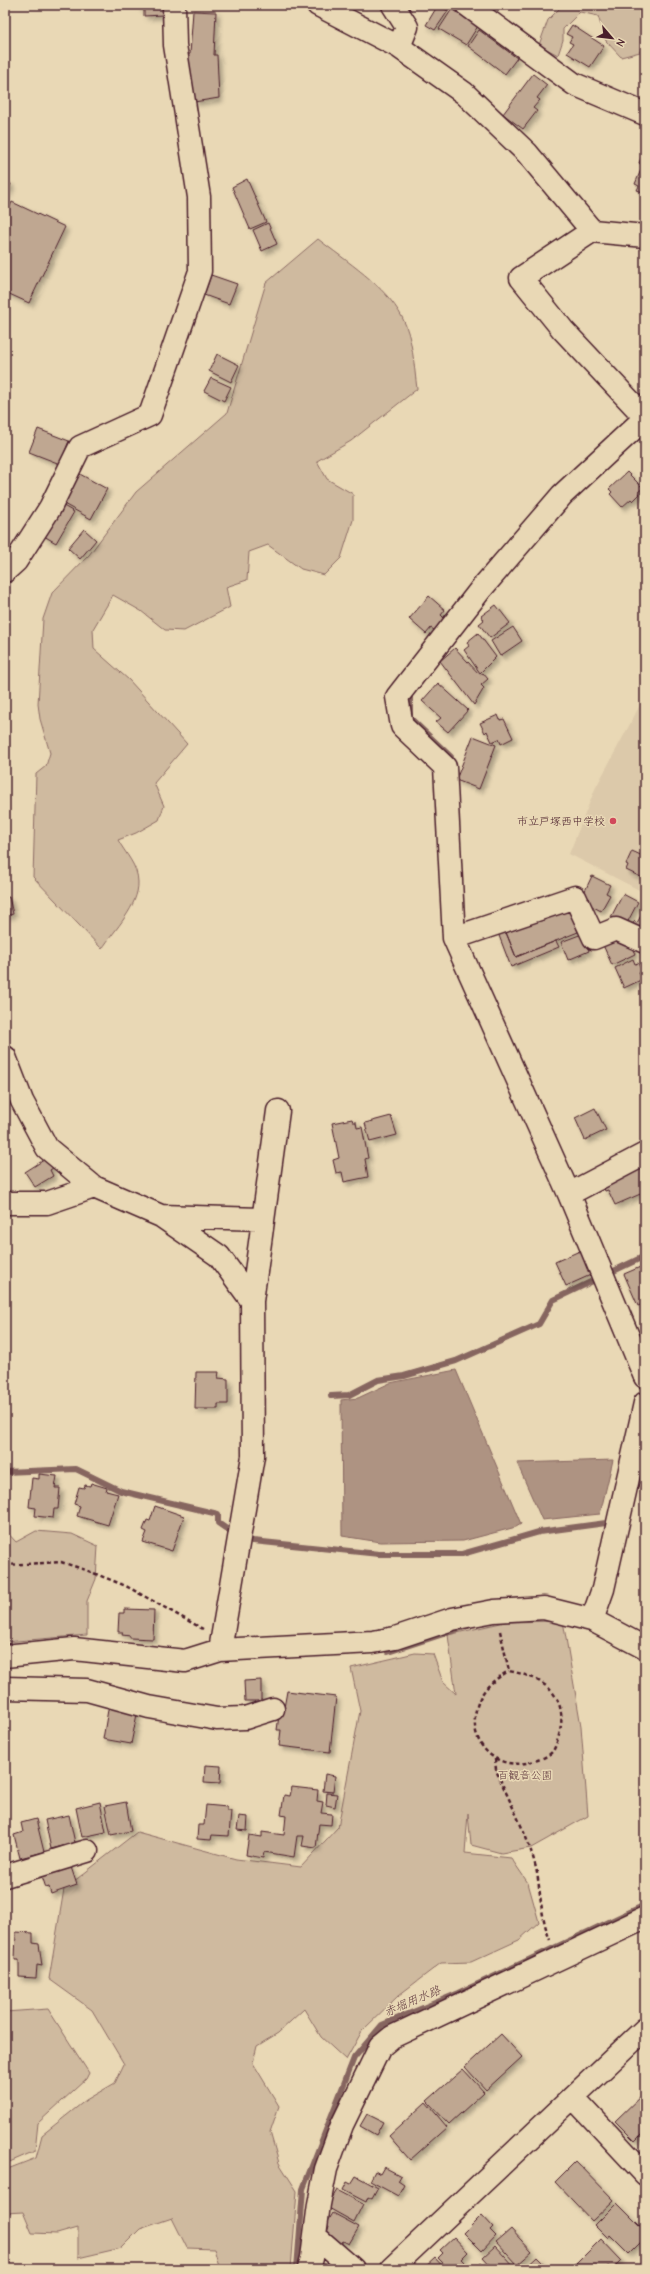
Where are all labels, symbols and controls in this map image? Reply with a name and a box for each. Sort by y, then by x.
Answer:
north arrow [592,18,632,58]
text: N [613,36,628,49]
place label: 市立戸塚西中学校 [517,815,605,828]
marker: 市立戸塚西中学校 [608,816,618,826]
park label: 百観音公園 [498,1769,553,1782]
water label: 赤堀用水路 [382,1982,443,2019]

